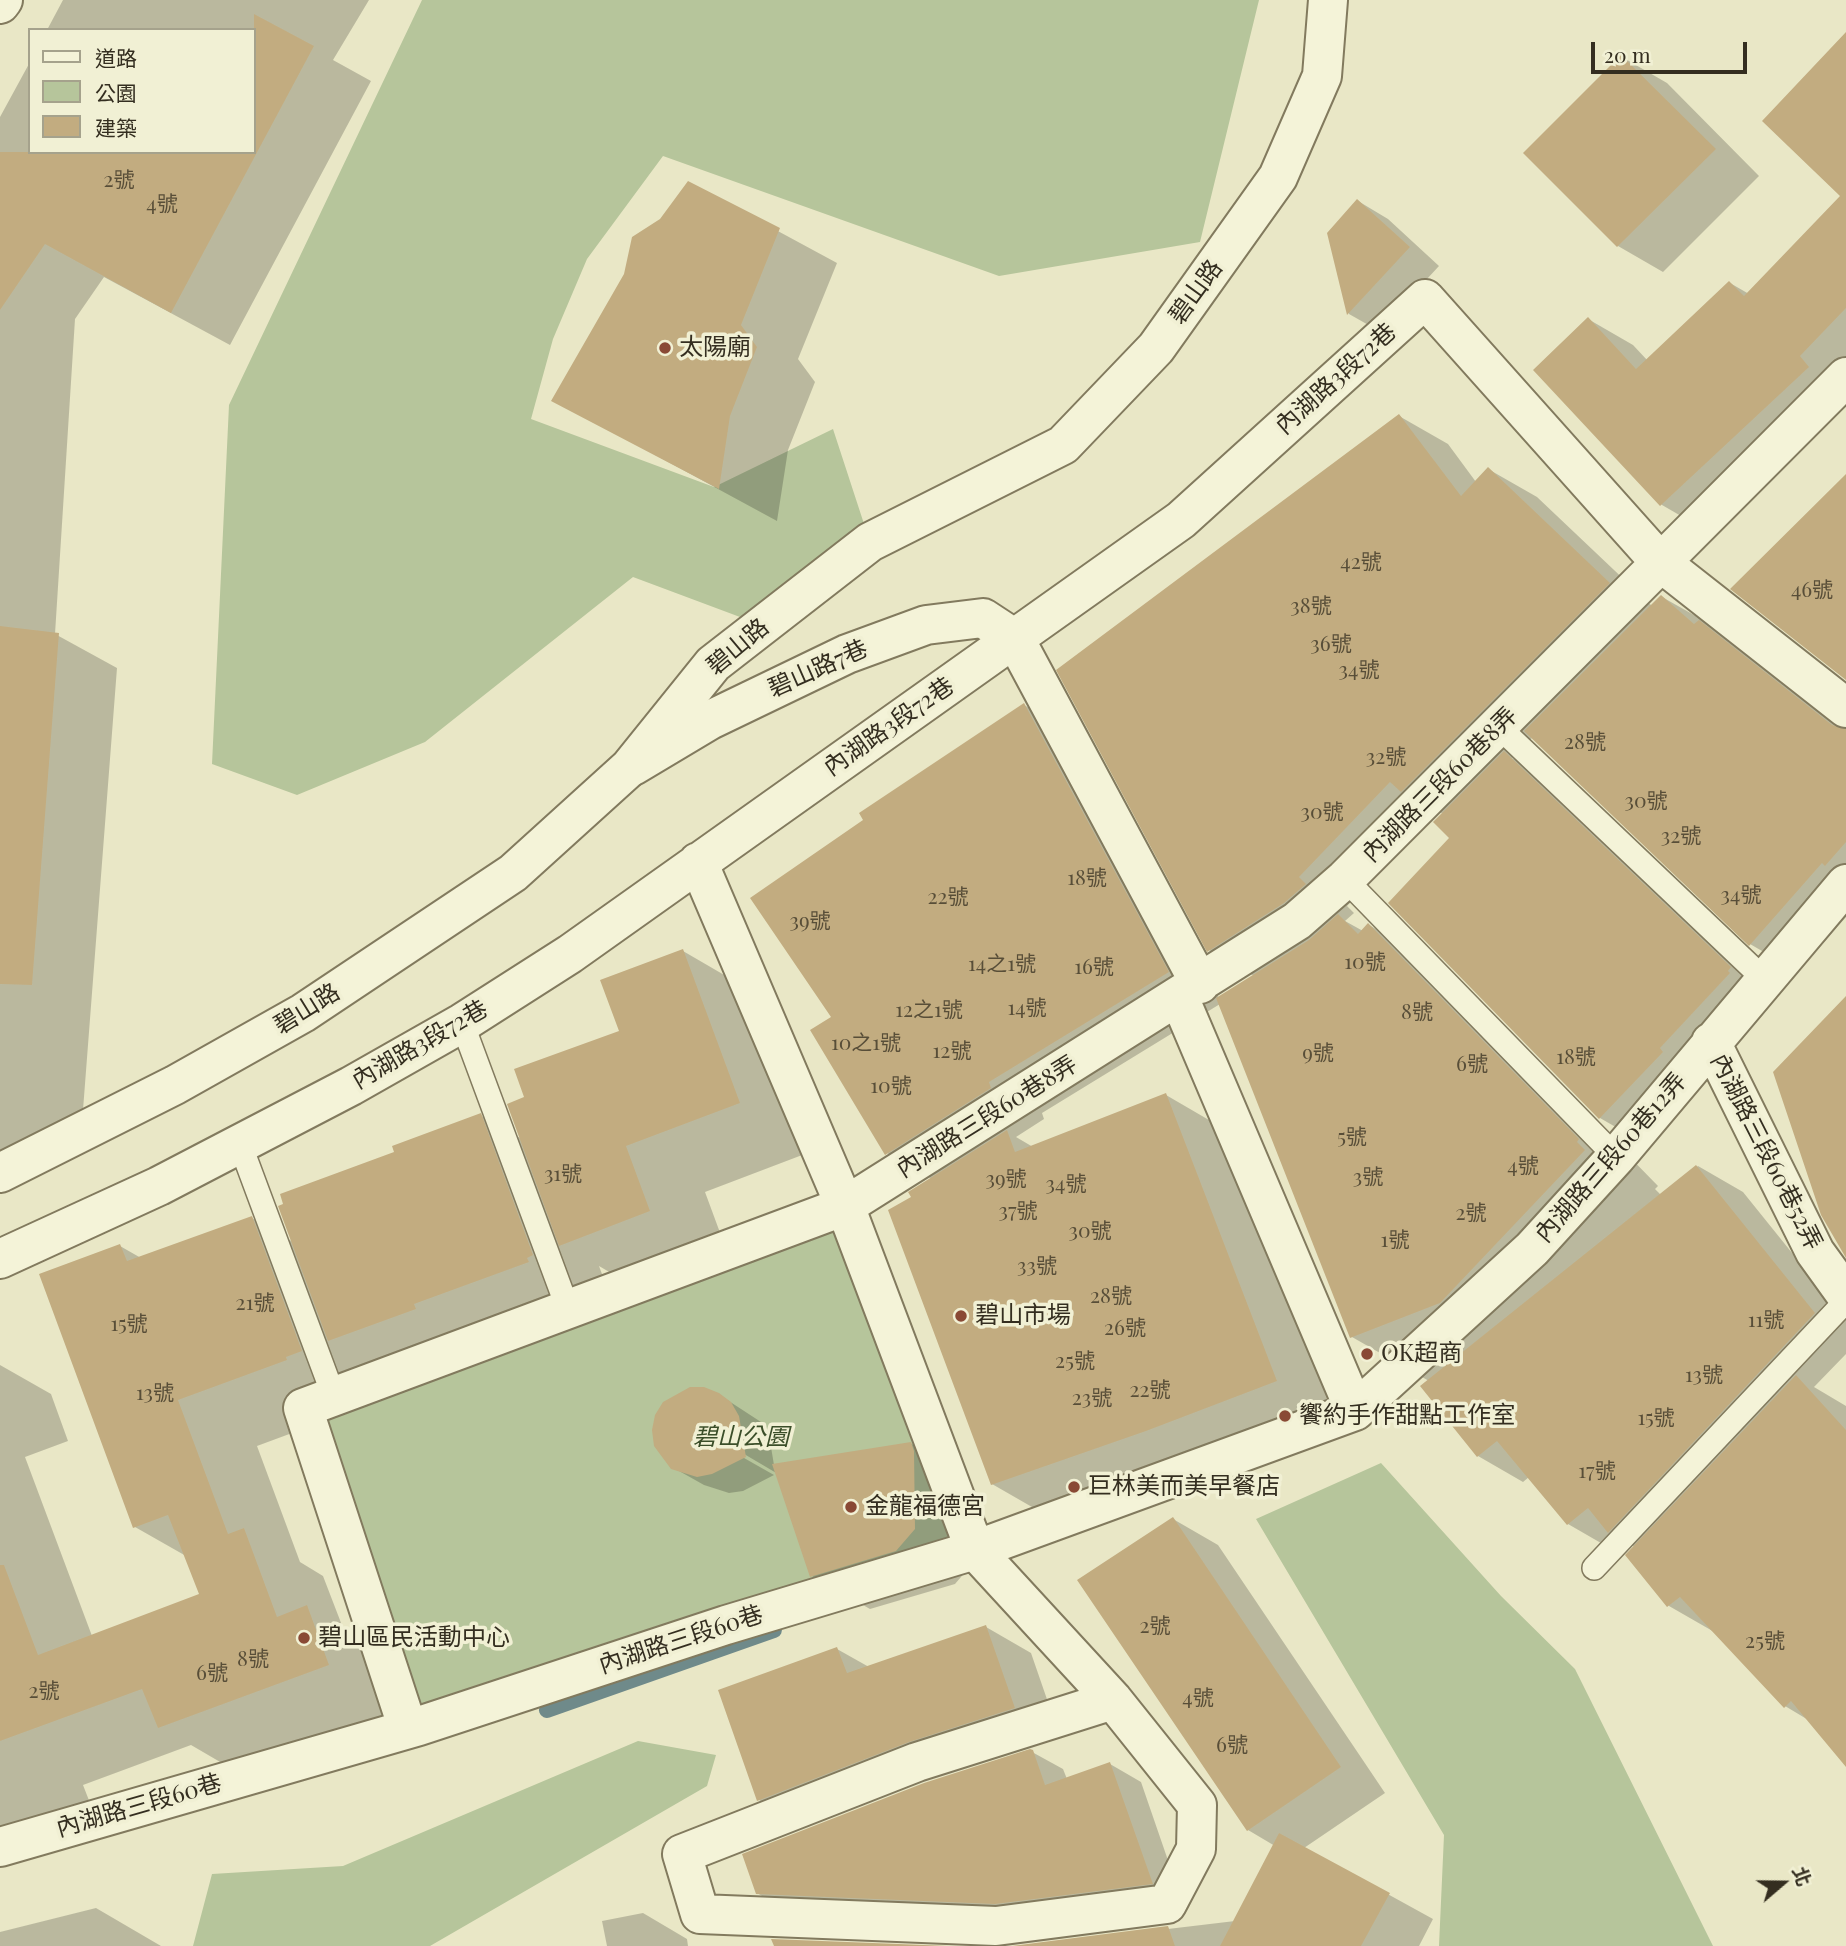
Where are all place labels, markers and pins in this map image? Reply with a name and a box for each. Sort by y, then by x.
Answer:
place label: 太陽廟 [679,334,751,362]
marker: 太陽廟 [657,340,673,356]
place label: 碧山市場 [975,1302,1071,1330]
marker: 碧山市場 [953,1308,969,1324]
place label: OK超商 [1381,1340,1462,1368]
marker: OK超商 [1359,1346,1375,1362]
place label: 饗約手作甜點工作室 [1299,1402,1515,1430]
marker: 饗約手作甜點工作室 [1277,1408,1293,1424]
place label: 巨林美而美早餐店 [1088,1473,1280,1501]
marker: 巨林美而美早餐店 [1066,1479,1082,1495]
place label: 金龍福德宮 [865,1493,985,1521]
marker: 金龍福德宮 [843,1499,859,1515]
place label: 碧山區民活動中心 [318,1624,510,1652]
marker: 碧山區民活動中心 [296,1630,312,1646]

